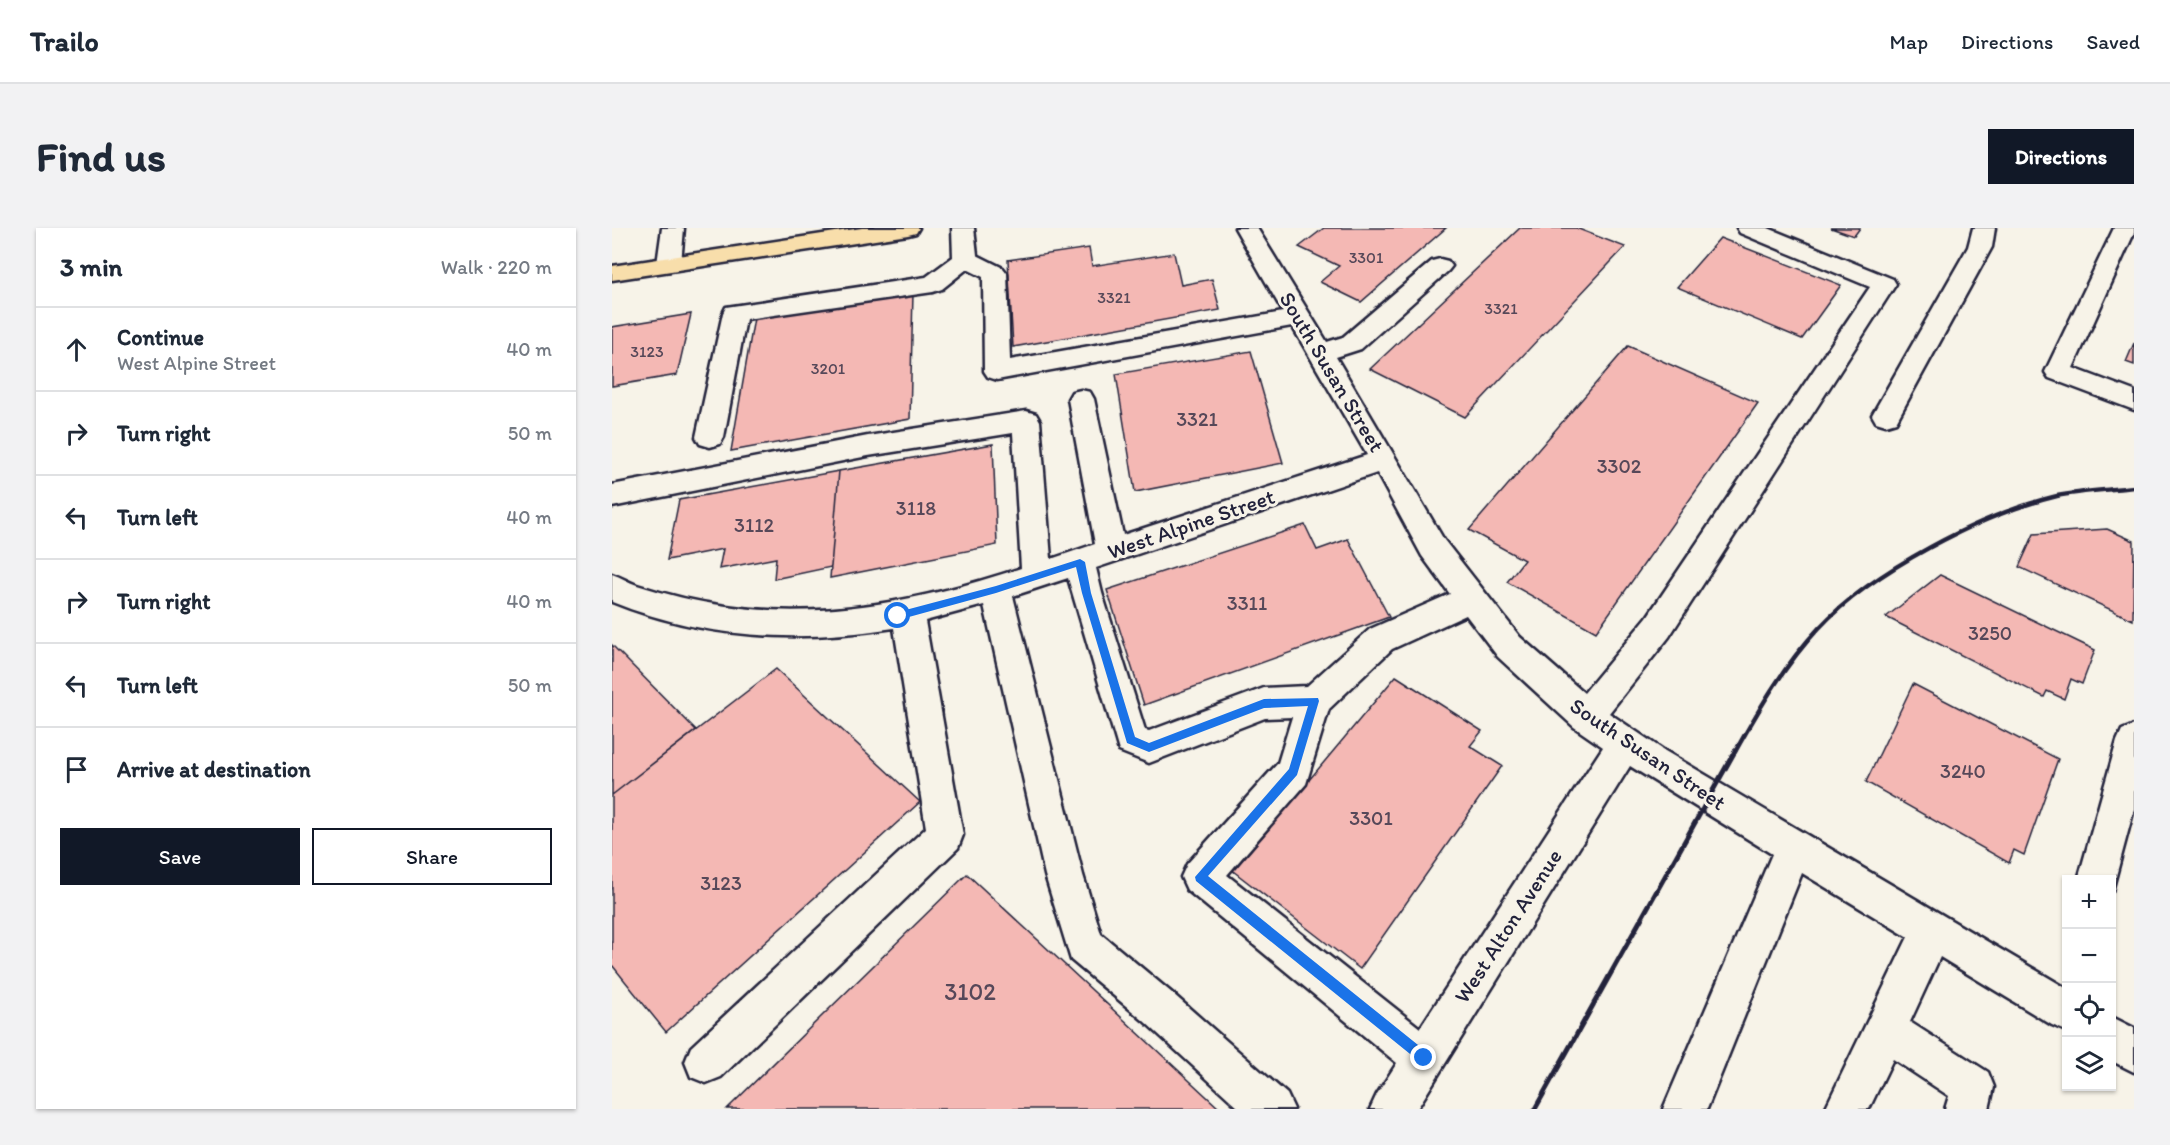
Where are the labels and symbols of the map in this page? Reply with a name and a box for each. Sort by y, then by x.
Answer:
house number: 3301 [1349,248,1384,267]
street label: South Susan Street [1274,287,1390,457]
house number: 3321 [1097,288,1131,307]
house number: 3321 [1484,299,1518,318]
house number: 3123 [630,342,664,361]
house number: 3201 [811,359,846,378]
house number: 3321 [1176,407,1218,431]
house number: 3302 [1597,454,1642,478]
street label: West Alpine Street [1104,483,1278,565]
house number: 3118 [896,496,936,520]
house number: 3112 [734,513,774,537]
house number: 3311 [1227,591,1267,615]
route start [884,602,910,628]
house number: 3250 [1968,621,2012,645]
street label: South Susan Street [1565,692,1731,816]
house number: 3240 [1940,759,1986,783]
house number: 3301 [1349,806,1393,830]
street label: West Alton Avenue [1448,844,1568,1008]
house number: 3123 [700,871,742,895]
house number: 3102 [944,977,996,1006]
route end [1410,1044,1436,1070]

